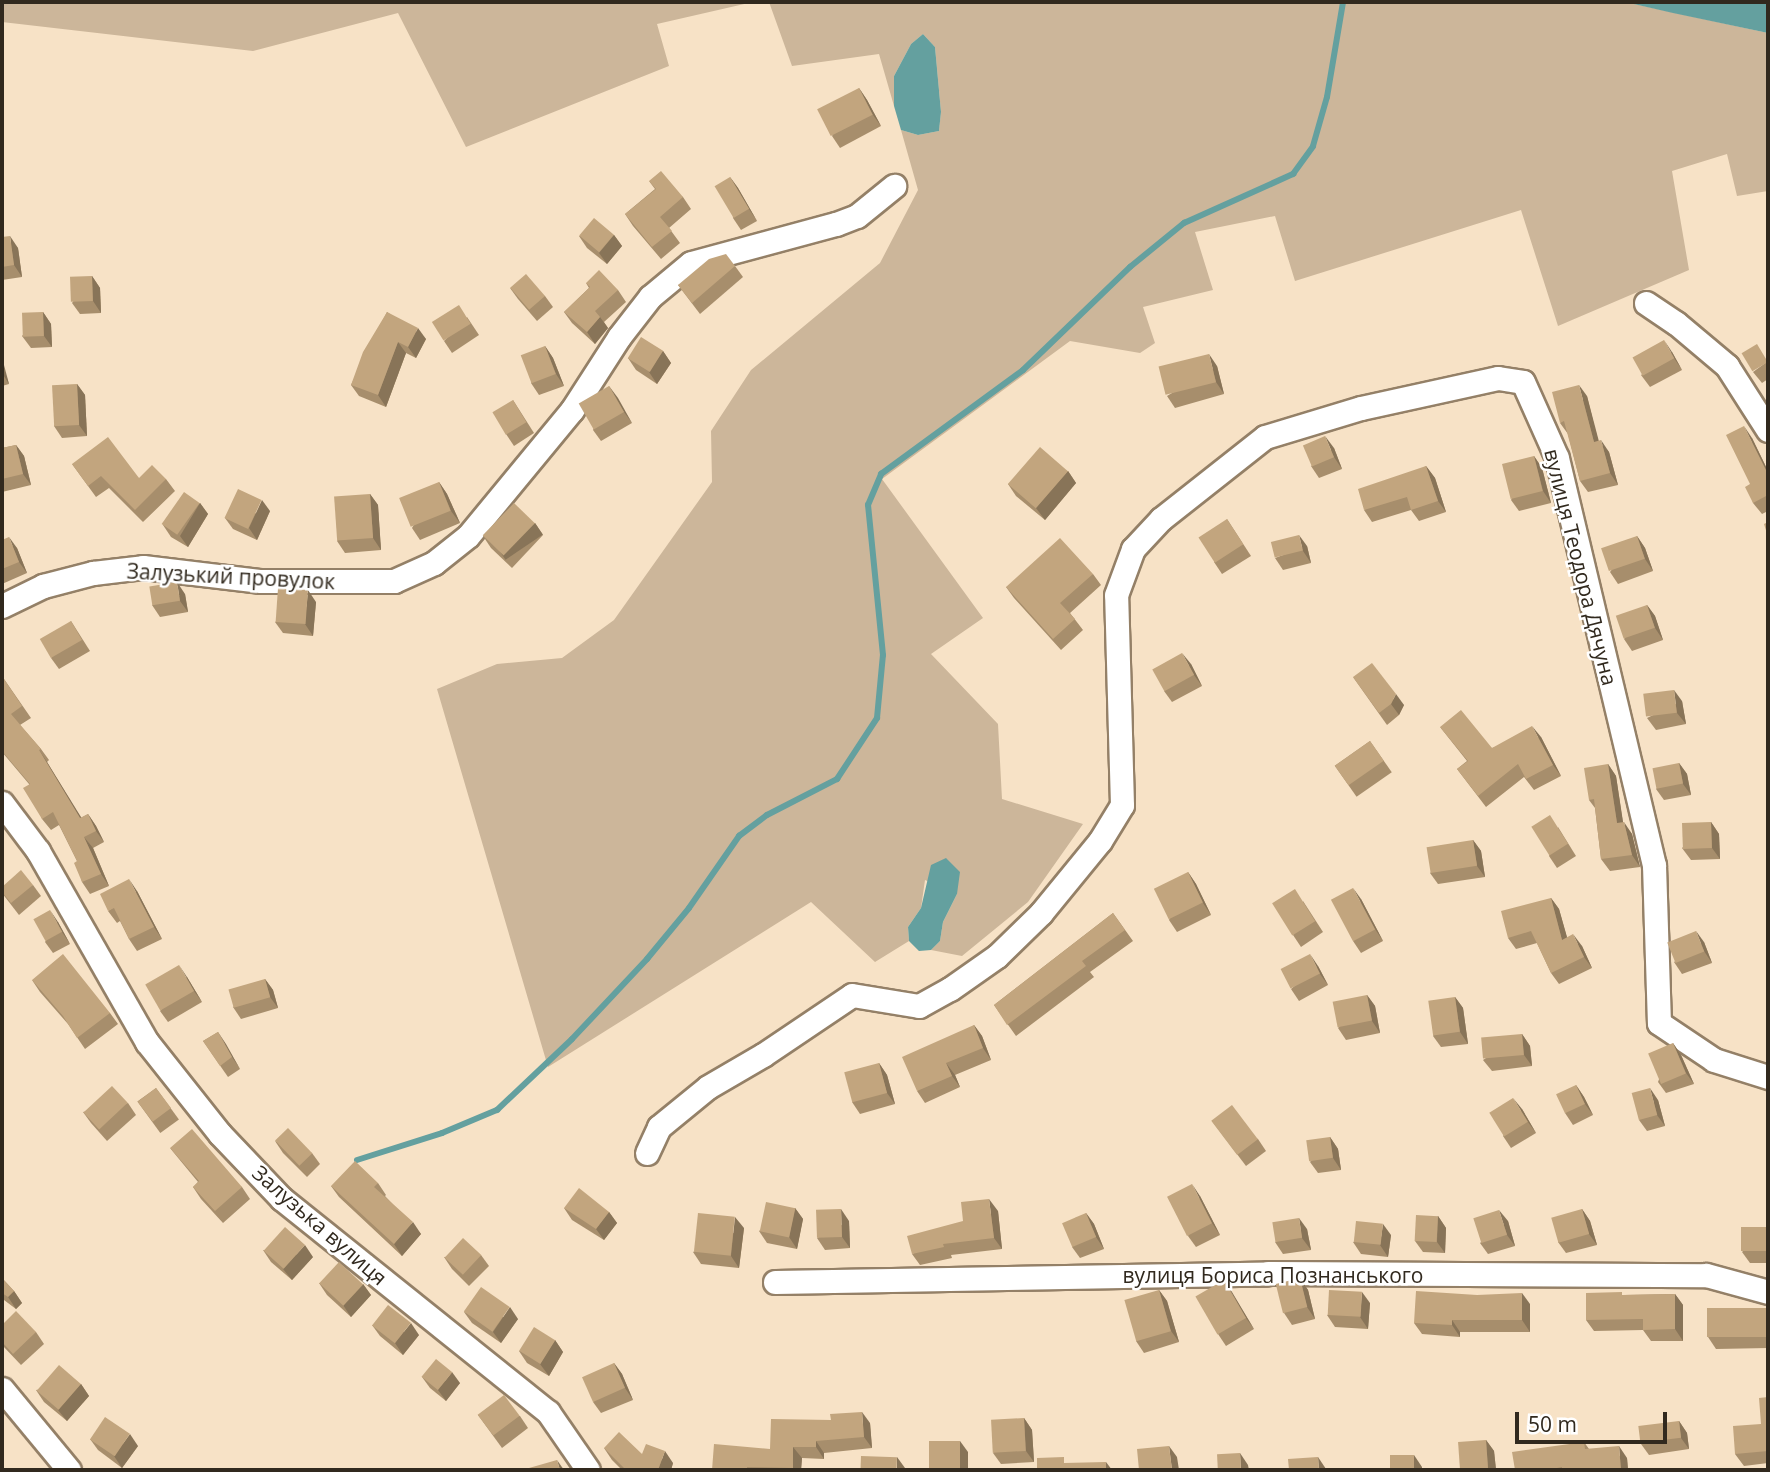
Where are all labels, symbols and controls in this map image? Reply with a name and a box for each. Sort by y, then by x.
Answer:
street label: вулиця Теодора Дячуна [1539,446,1623,688]
street label: Залузький провулок [126,558,336,594]
street label: Залузька вулиця [248,1160,392,1290]
street label: вулиця Бориса Познанського [1123,1262,1423,1288]
scale bar [1518,1398,1670,1442]
text: 50 m [1528,1410,1577,1438]

